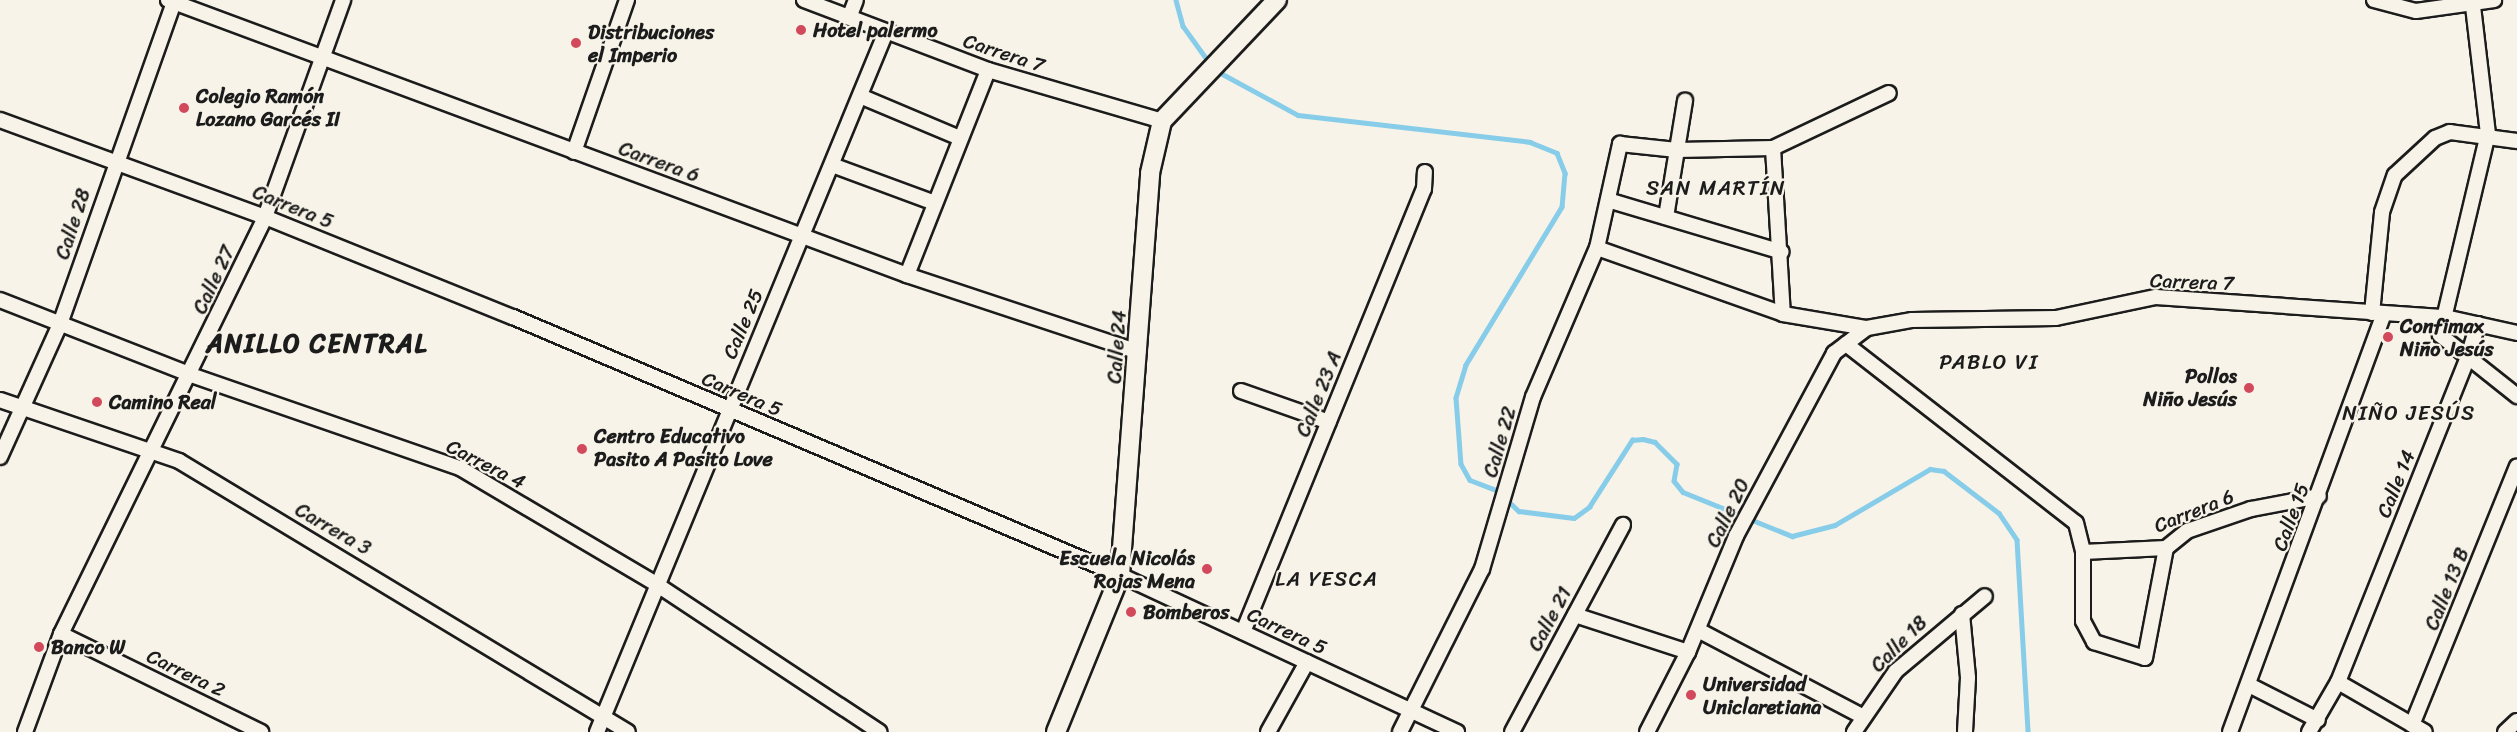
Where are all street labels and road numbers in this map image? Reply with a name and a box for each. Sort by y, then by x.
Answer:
street label: Carrera 7 [960,29,1048,77]
street label: Carrera 6 [615,136,703,188]
street label: Carrera 5 [249,180,337,234]
street label: Calle 28 [50,186,96,262]
street label: Calle 27 [188,242,240,318]
street label: Carrera 7 [2150,269,2234,295]
street label: Calle 25 [718,286,768,362]
street label: Calle 24 [1102,310,1132,384]
street label: Calle 23 A [1291,348,1347,440]
street label: Carrera 5 [698,366,786,422]
street label: Calle 22 [1478,404,1522,480]
street label: Carrera 4 [443,434,529,494]
street label: Calle 14 [2372,447,2420,521]
street label: Calle 20 [1701,475,1755,551]
street label: Calle 15 [2268,480,2314,554]
street label: Carrera 6 [2151,484,2237,538]
street label: Carrera 3 [291,498,375,560]
street label: Calle 13 B [2420,544,2474,634]
street label: Calle 21 [1523,583,1577,655]
street label: Carrera 5 [1243,602,1331,660]
street label: Calle 18 [1866,611,1932,677]
street label: Carrera 2 [143,644,229,702]

